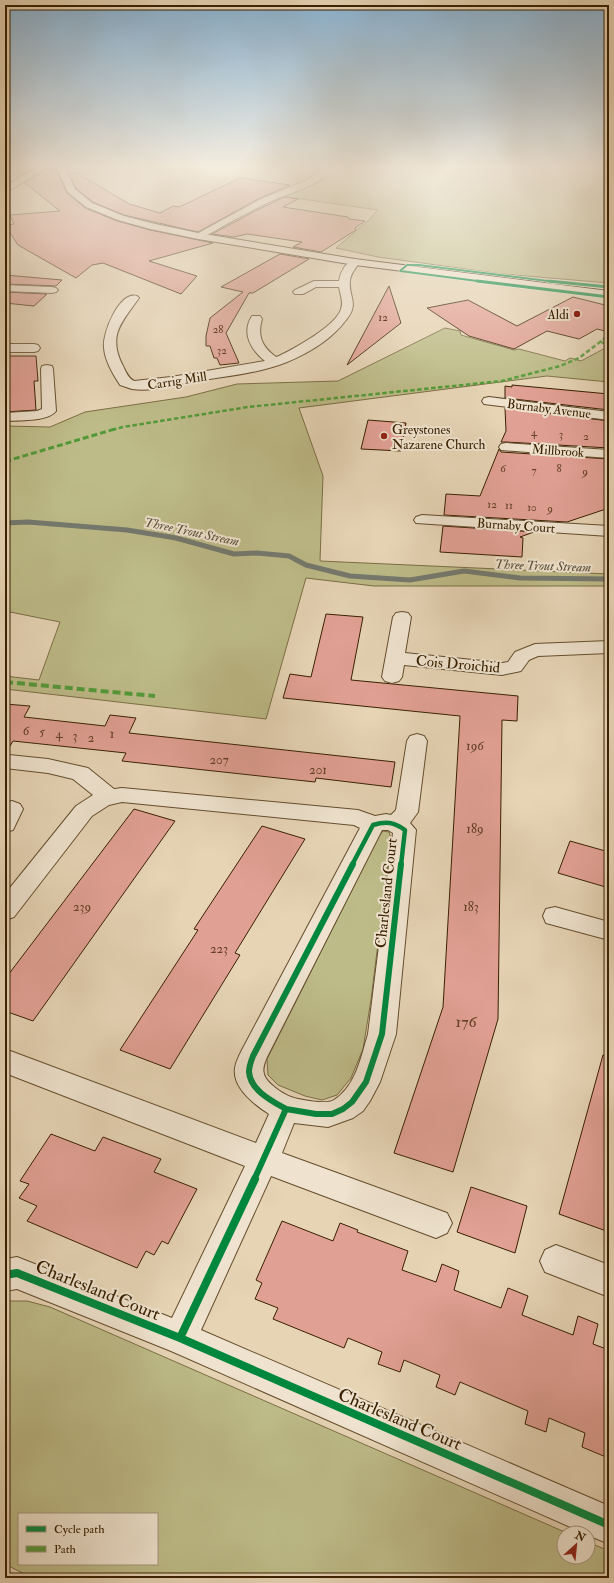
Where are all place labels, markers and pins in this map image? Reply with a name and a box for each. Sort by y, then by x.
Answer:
place label: Aldi [547,307,570,323]
marker: Aldi [572,309,582,319]
place label: Greystones Nazarene Church [392,422,485,453]
marker: Greystones Nazarene Church [379,431,389,441]

